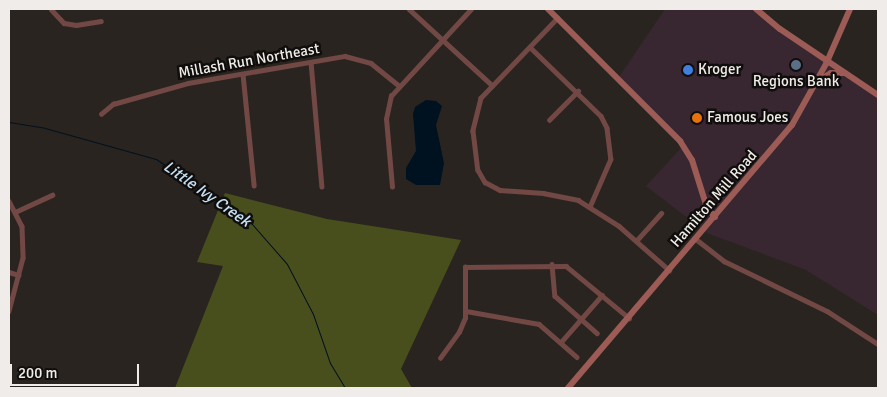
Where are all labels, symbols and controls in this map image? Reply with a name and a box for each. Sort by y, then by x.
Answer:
street label: Millash Run Northeast [177,40,321,82]
marker: Regions Bank [790,59,802,71]
place label: Kroger [698,61,741,79]
marker: Kroger [682,64,694,76]
place label: Regions Bank [753,73,839,91]
place label: Famous Joes [707,109,788,127]
marker: Famous Joes [691,112,703,124]
street label: Hamilton Mill Road [667,147,761,251]
water label: Little Ivy Creek [160,157,254,231]
scale bar [12,354,141,386]
text: 200 m [18,364,58,382]

